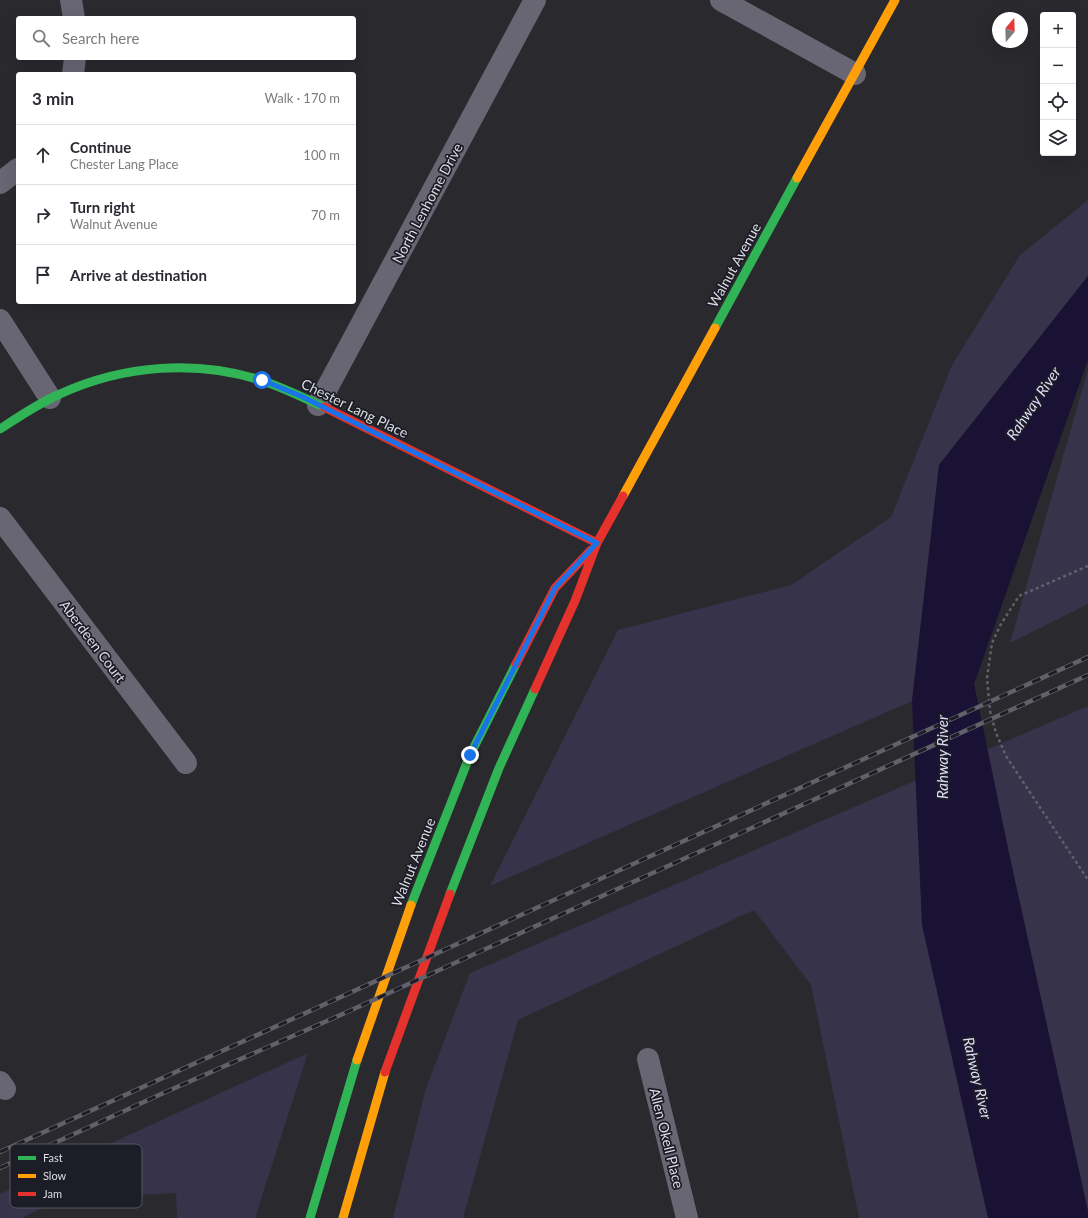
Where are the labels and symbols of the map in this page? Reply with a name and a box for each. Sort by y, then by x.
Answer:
north arrow [992,12,1028,48]
street label: North Lenhome Drive [388,140,466,266]
street label: Walnut Avenue [704,220,764,310]
water label: Rahway River [1002,362,1064,443]
route start [253,371,271,389]
street label: Chester Lang Place [299,375,411,441]
street label: Aberdeen Court [57,597,129,685]
water label: Rahway River [933,714,951,799]
route end [461,746,479,764]
street label: Walnut Avenue [387,815,439,909]
water label: Rahway River [960,1035,996,1122]
street label: Allen Okell Place [646,1086,688,1190]
legend [10,1144,142,1208]
text: Fast [43,1151,63,1164]
text: Slow [43,1169,67,1182]
text: Jam [43,1187,62,1200]

